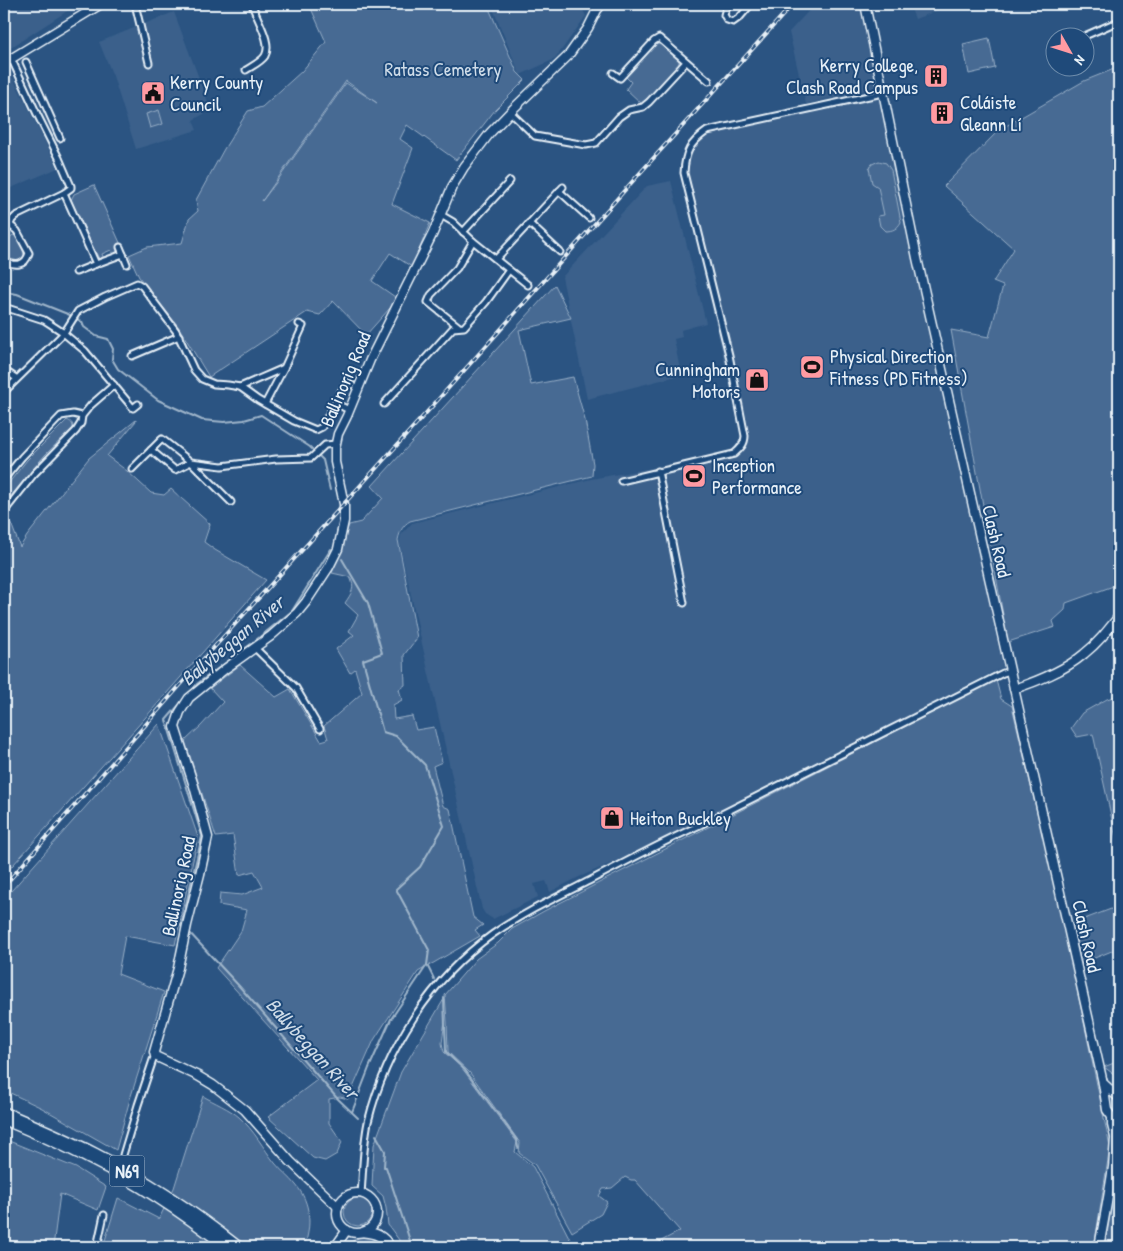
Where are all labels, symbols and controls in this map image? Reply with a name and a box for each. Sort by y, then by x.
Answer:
north arrow [1046,28,1096,78]
place label: Kerry College, Clash Road Campus [786,52,918,100]
text: N [1070,52,1090,70]
park label: Ratass Cemetery [385,56,501,82]
building icon: Kerry College, Clash Road Campus [923,63,949,89]
place label: Kerry County Council [170,69,263,117]
public building icon: Kerry County Council [140,80,166,106]
place label: Coláiste Gleann Lí [960,89,1022,137]
building icon: Coláiste Gleann Lí [929,100,955,126]
street label: Ballinorig Road [313,327,377,431]
place label: Physical Direction Fitness (PD Fitness) [829,343,968,391]
sports icon: Physical Direction Fitness (PD Fitness) [799,354,825,380]
place label: Cunningham Motors [655,356,740,404]
shop icon: Cunningham Motors [744,367,770,393]
place label: Inception Performance [712,452,802,500]
sports icon: Inception Performance [681,463,707,489]
street label: Clash Road [976,502,1018,580]
water label: Ballybeggan River [174,587,292,692]
shop icon: Heiton Buckley [599,805,625,831]
place label: Heiton Buckley [630,805,731,831]
street label: Ballinorig Road [155,833,201,938]
street label: Clash Road [1066,897,1108,975]
water label: Ballybeggan River [259,991,367,1107]
road number: N69 [110,1156,144,1186]

